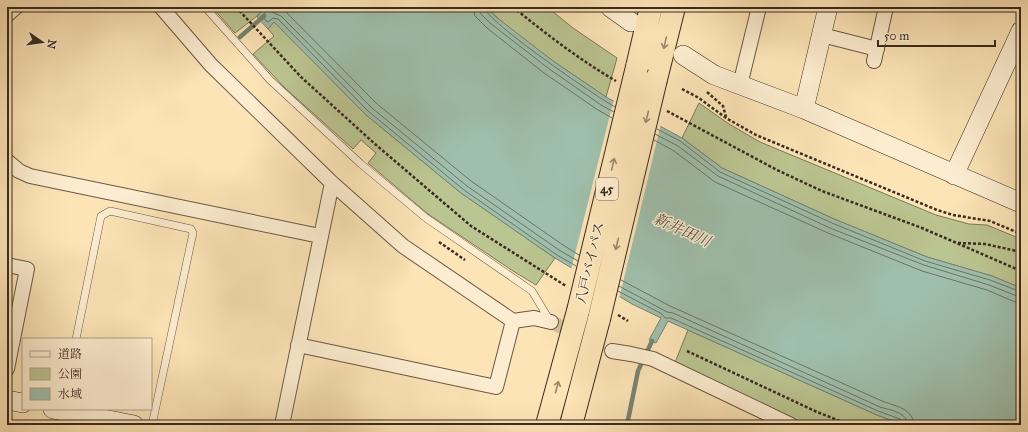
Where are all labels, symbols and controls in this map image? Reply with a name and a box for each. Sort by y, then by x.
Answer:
north arrow [22,22,62,62]
scale bar [878,22,995,48]
text: 50 m [884,29,909,43]
one-way arrow [661,36,669,49]
text: N [44,38,59,51]
one-way arrow [643,111,651,124]
one-way arrow [610,158,618,171]
road number: 45 [596,178,618,200]
water label: 新井田川 [651,210,715,251]
street label: 八戸バイパス [572,220,608,306]
one-way arrow [613,237,620,250]
legend [22,338,152,410]
text: 道路 [58,347,82,361]
text: 公園 [58,367,82,381]
one-way arrow [554,381,561,394]
text: 水域 [58,387,82,401]

